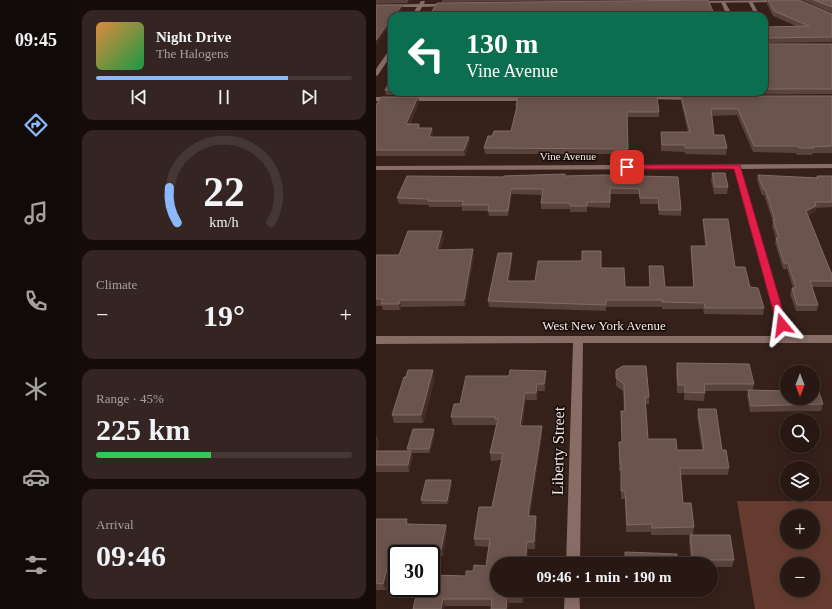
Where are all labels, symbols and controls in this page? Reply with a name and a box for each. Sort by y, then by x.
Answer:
icon: left [400,28,452,80]
text: 130 m [466,28,538,59]
text: Night Drive [156,29,231,45]
text: 09:45 [15,30,57,50]
text: The Halogens [156,46,229,61]
text: Vine Avenue [466,61,558,81]
icon: previous [128,86,150,108]
icon: pause [213,86,235,108]
icon: next [298,86,320,108]
icon: directions [22,111,50,139]
street label: Vine Avenue [540,150,596,162]
pin [610,150,644,184]
icon: arrive [616,156,638,178]
text: 22 [203,168,245,214]
icon: music [22,199,50,227]
text: km/h [209,213,239,229]
text: Climate [96,277,137,292]
icon: phone [22,287,50,315]
text: 19° [203,299,245,332]
text: − [96,302,108,327]
text: + [340,302,352,327]
position arrow [761,304,803,346]
street label: West New York Avenue [542,318,666,333]
north arrow [780,365,820,405]
map controls [780,365,820,597]
icon: climate [22,375,50,403]
text: Range · 45% [96,391,164,406]
street label: Liberty Street [549,406,568,495]
text: 225 km [96,413,190,446]
button: search [780,413,820,453]
button: layers [780,461,820,501]
icon: car [22,463,50,491]
button: + [780,509,820,549]
text: Arrival [96,517,134,532]
text: 09:46 [96,539,166,572]
speed limit sign: 30 [388,545,440,597]
icon: filters [22,551,50,579]
button: − [780,557,820,597]
text: 09:46 · 1 min · 190 m [537,569,672,585]

